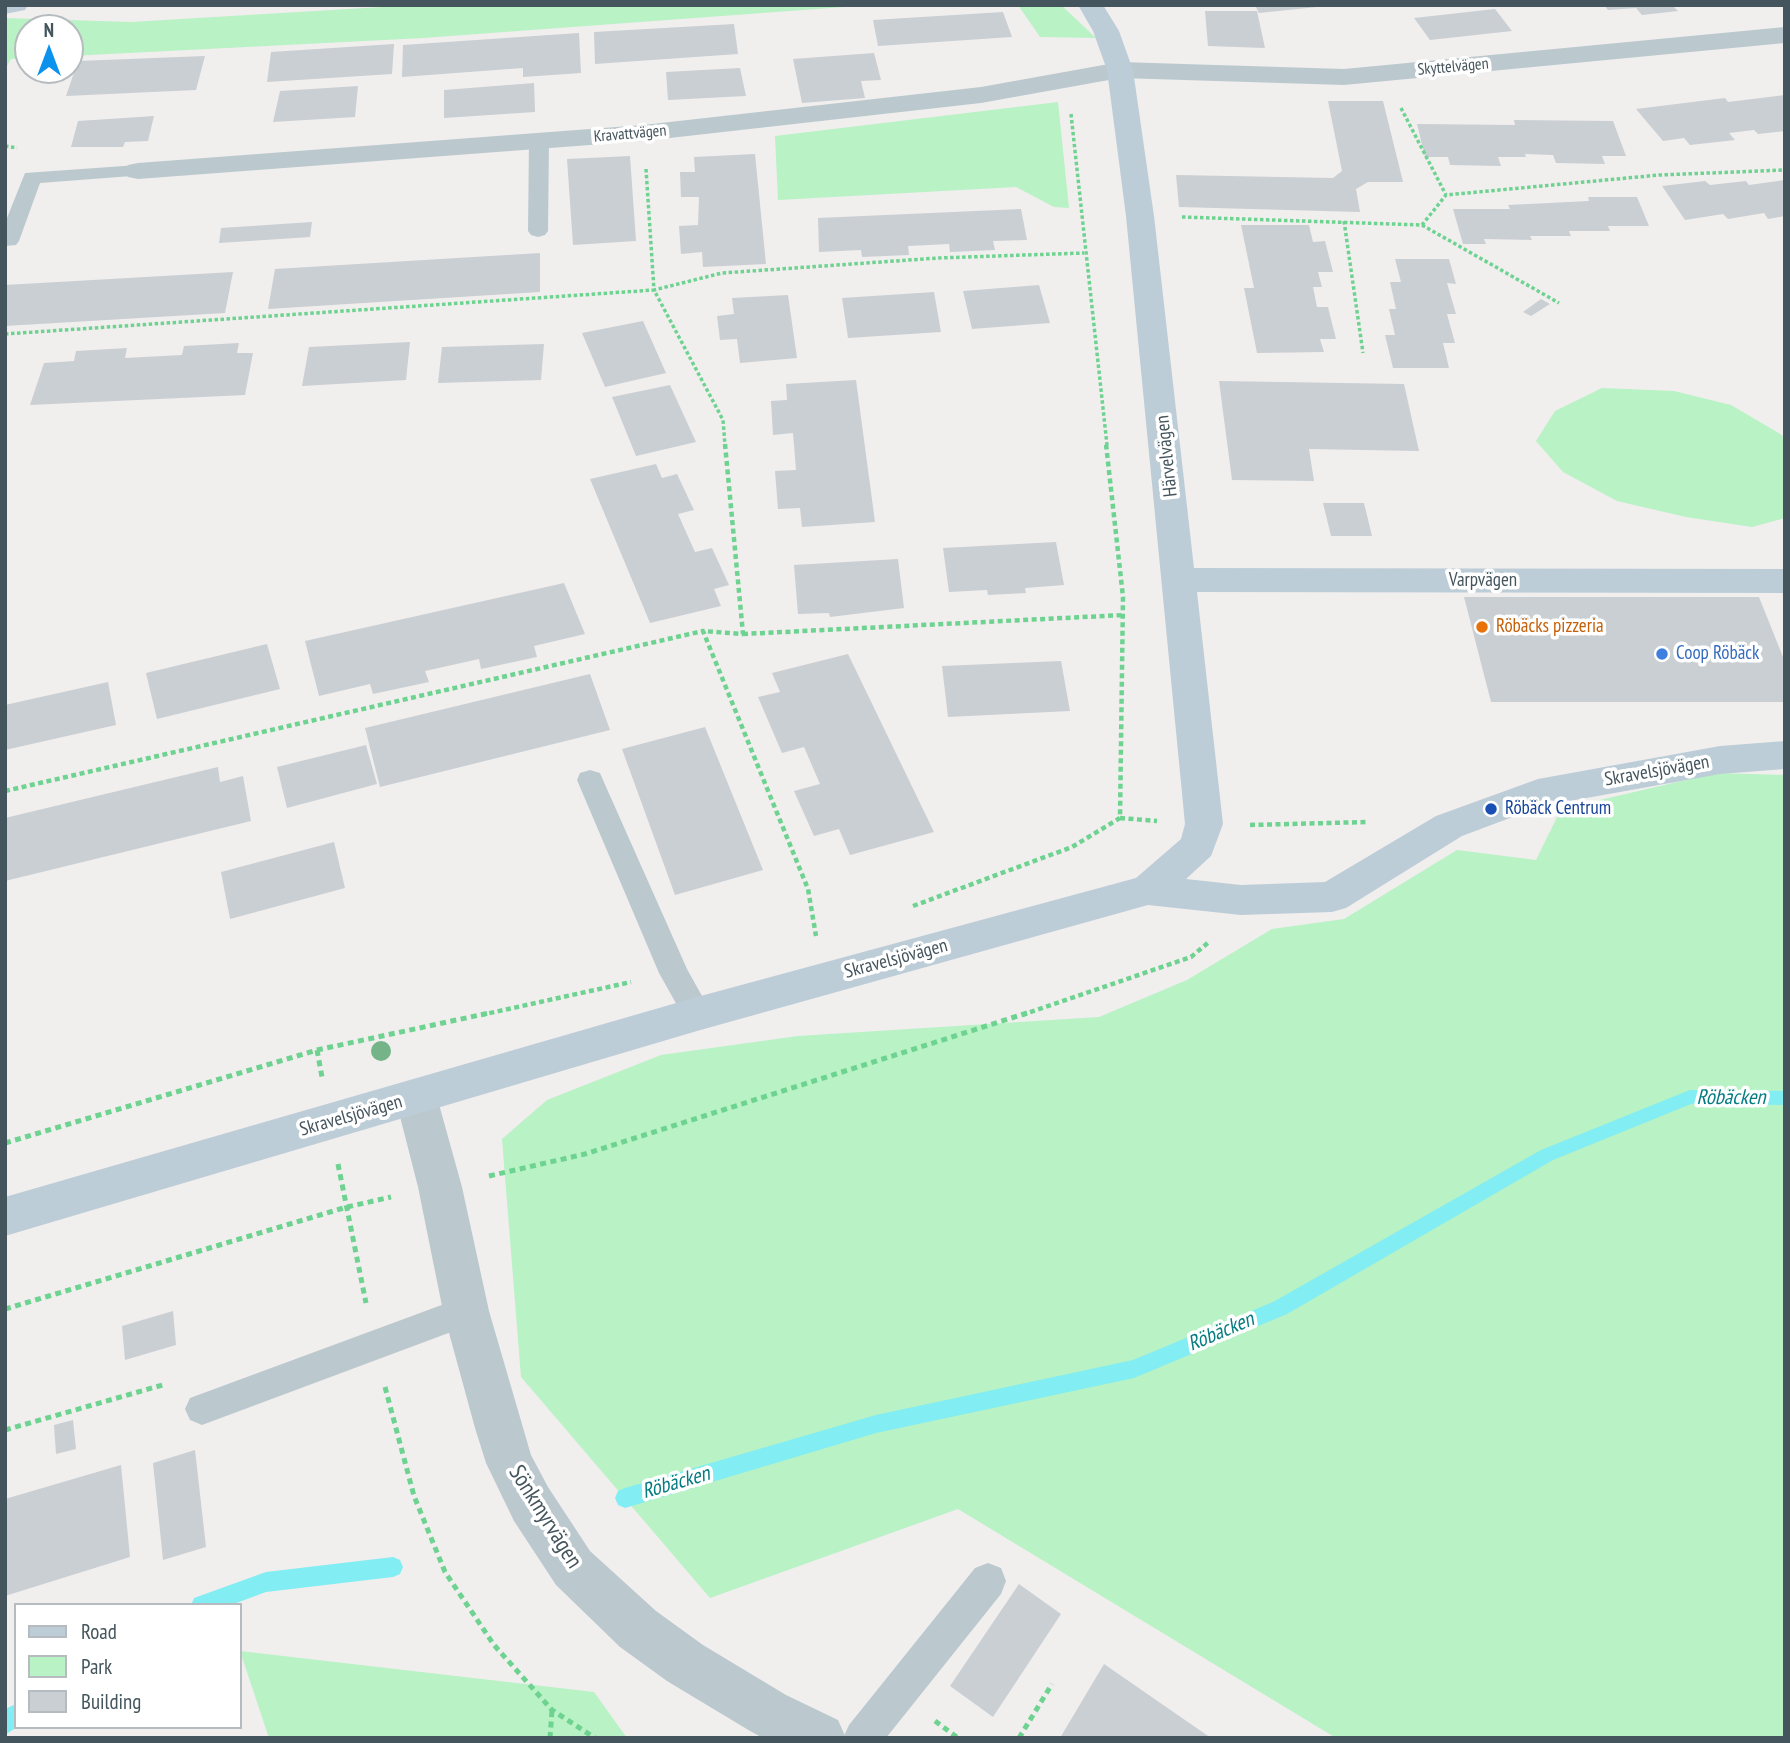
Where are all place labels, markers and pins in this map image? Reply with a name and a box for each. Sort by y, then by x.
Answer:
place label: Röbäcks pizzeria [1496,616,1604,638]
marker: Röbäcks pizzeria [1474,619,1490,635]
place label: Coop Röbäck [1676,643,1759,665]
marker: Coop Röbäck [1654,646,1670,662]
place label: Röbäck Centrum [1505,798,1611,820]
marker: Röbäck Centrum [1483,801,1499,817]

